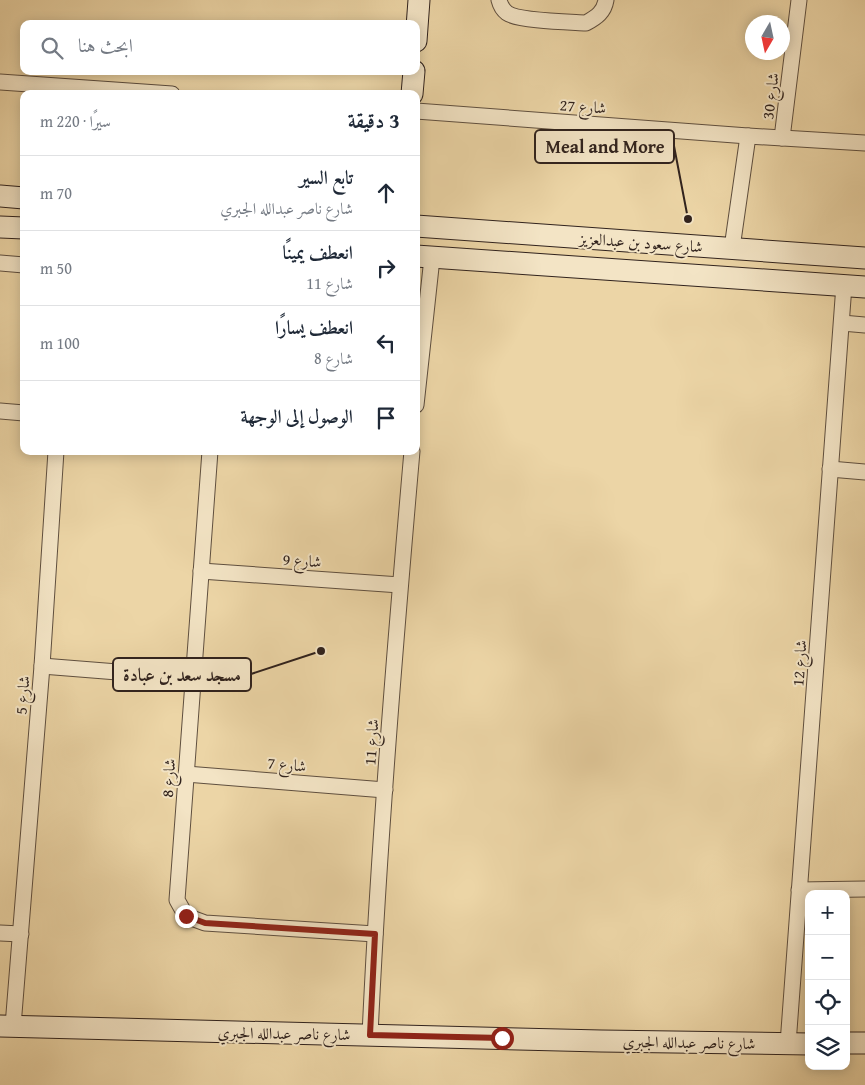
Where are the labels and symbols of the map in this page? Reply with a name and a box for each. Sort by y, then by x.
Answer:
north arrow [745,15,790,60]
street label: شارع 30 [755,71,787,121]
street label: شارع 27 [559,92,607,122]
callout: Meal and More [535,130,674,163]
text: Meal and More [545,133,665,160]
street label: شارع سعود بن عبدالعزيز [576,226,703,260]
street label: شارع 9 [282,547,322,575]
street label: شارع 12 [785,639,815,687]
callout: مسجد سعد بن عبادة [113,658,251,691]
text: مسجد سعد بن عبادة [123,661,241,688]
street label: شارع 5 [8,675,38,716]
street label: شارع 11 [357,718,387,766]
street label: شارع 7 [266,750,307,780]
street label: شارع 8 [155,758,183,798]
route end [175,905,198,928]
street label: شارع ناصر عبدالله الجبري [217,1020,351,1048]
route start [491,1027,514,1050]
street label: شارع ناصر عبدالله الجبري [622,1029,756,1057]

